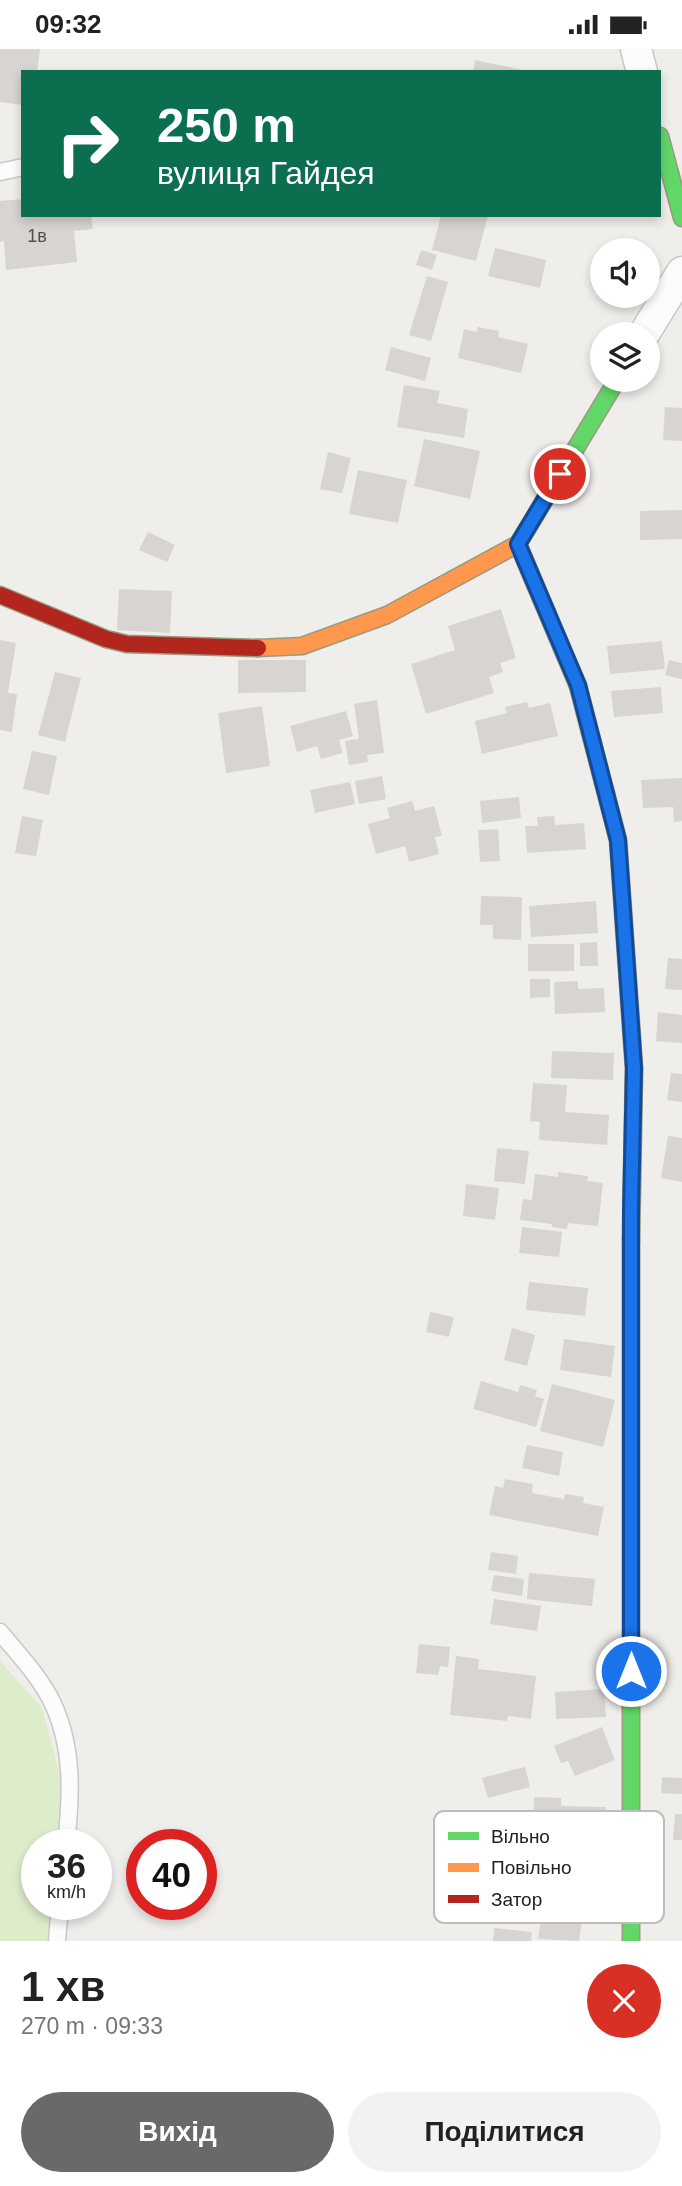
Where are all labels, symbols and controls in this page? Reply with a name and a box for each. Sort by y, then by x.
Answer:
text: 09:32 [35,9,102,39]
icon: right [42,98,133,189]
text: 250 m [157,98,296,152]
text: вулиця Гайдея [157,155,375,191]
house number: 1в [27,226,47,246]
map controls [590,238,660,392]
button: sound [590,238,660,308]
button: layers [590,322,660,392]
pin [530,444,590,504]
icon: arrive [541,455,579,493]
position arrow [594,1634,668,1708]
legend [434,1811,664,1923]
text: Вільно [491,1826,550,1847]
speed limit sign: 40 [126,1829,217,1920]
text: 36 [47,1846,86,1885]
text: Повільно [491,1857,572,1878]
text: km/h [47,1882,86,1902]
text: Затор [491,1889,542,1910]
text: 1 хв [21,1963,105,2010]
button: close [587,1964,661,2038]
text: 270 m · 09:33 [21,2013,163,2039]
button: Вихід [21,2092,334,2172]
button: Поділитися [348,2092,661,2172]

